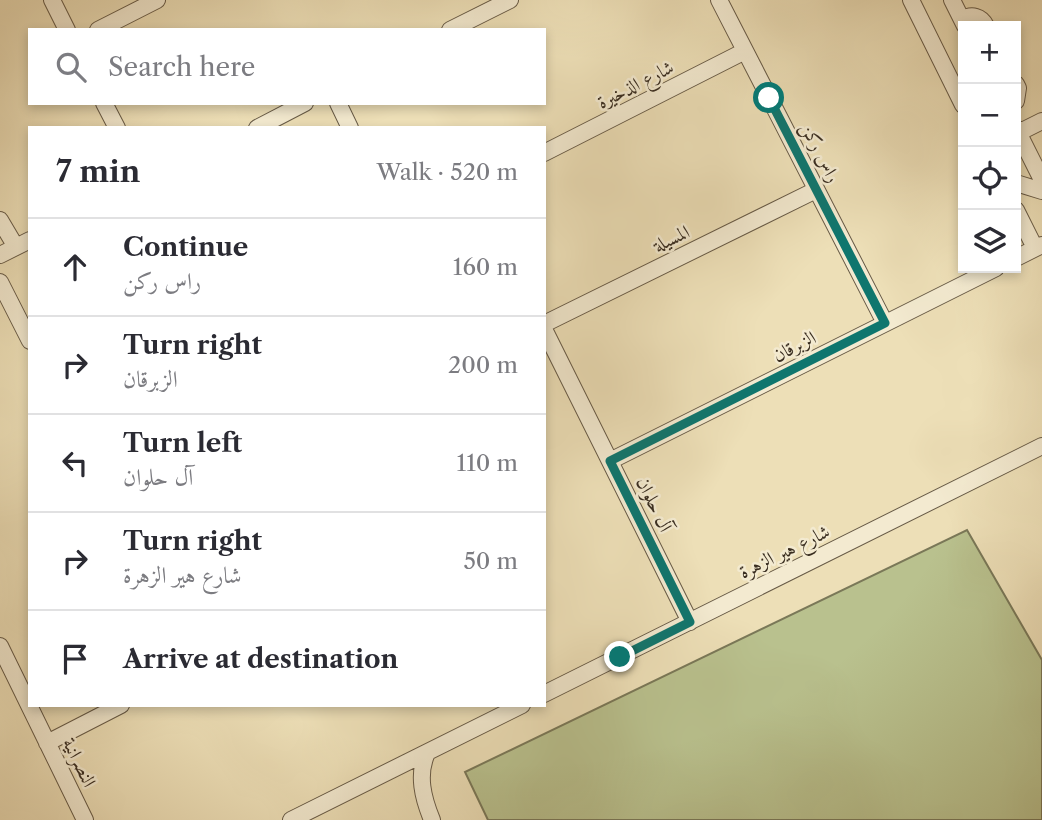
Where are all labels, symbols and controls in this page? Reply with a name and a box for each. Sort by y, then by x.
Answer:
map controls [958,21,1021,273]
button: + [958,21,1021,84]
search box [28,28,546,105]
icon: search [52,48,90,86]
text: Search here [108,51,255,83]
street label: شارع الذخيرة [593,55,679,117]
route start [753,82,784,113]
button: − [958,84,1021,147]
street label: راس ركن [794,118,845,187]
button: locate [958,147,1021,210]
text: 7 min [56,153,140,190]
text: Walk · 520 m [377,158,518,186]
button: layers [958,210,1021,273]
street label: المسيلة [648,220,693,257]
text: Continue [123,231,248,263]
icon: ahead [56,248,94,286]
text: 160 m [453,253,518,281]
text: راس ركن [123,267,201,295]
street label: الزبرقان [769,326,820,367]
text: Turn right [123,329,262,361]
icon: right [56,346,94,384]
text: 200 m [448,351,518,379]
text: الزبرقان [123,365,178,393]
text: Turn left [123,427,242,459]
icon: left [56,444,94,482]
text: 110 m [457,449,518,477]
text: آل حلوان [123,463,193,491]
street label: آل حلوان [631,473,678,537]
street label: شارع هير الزهرة [735,520,835,587]
text: Turn right [123,525,262,557]
icon: right [56,542,94,580]
text: 50 m [463,547,518,575]
text: شارع هير الزهرة [123,561,242,589]
icon: arrive [56,640,94,678]
route end [604,641,635,672]
text: Arrive at destination [123,643,398,675]
street label: النصرانية [57,734,101,791]

